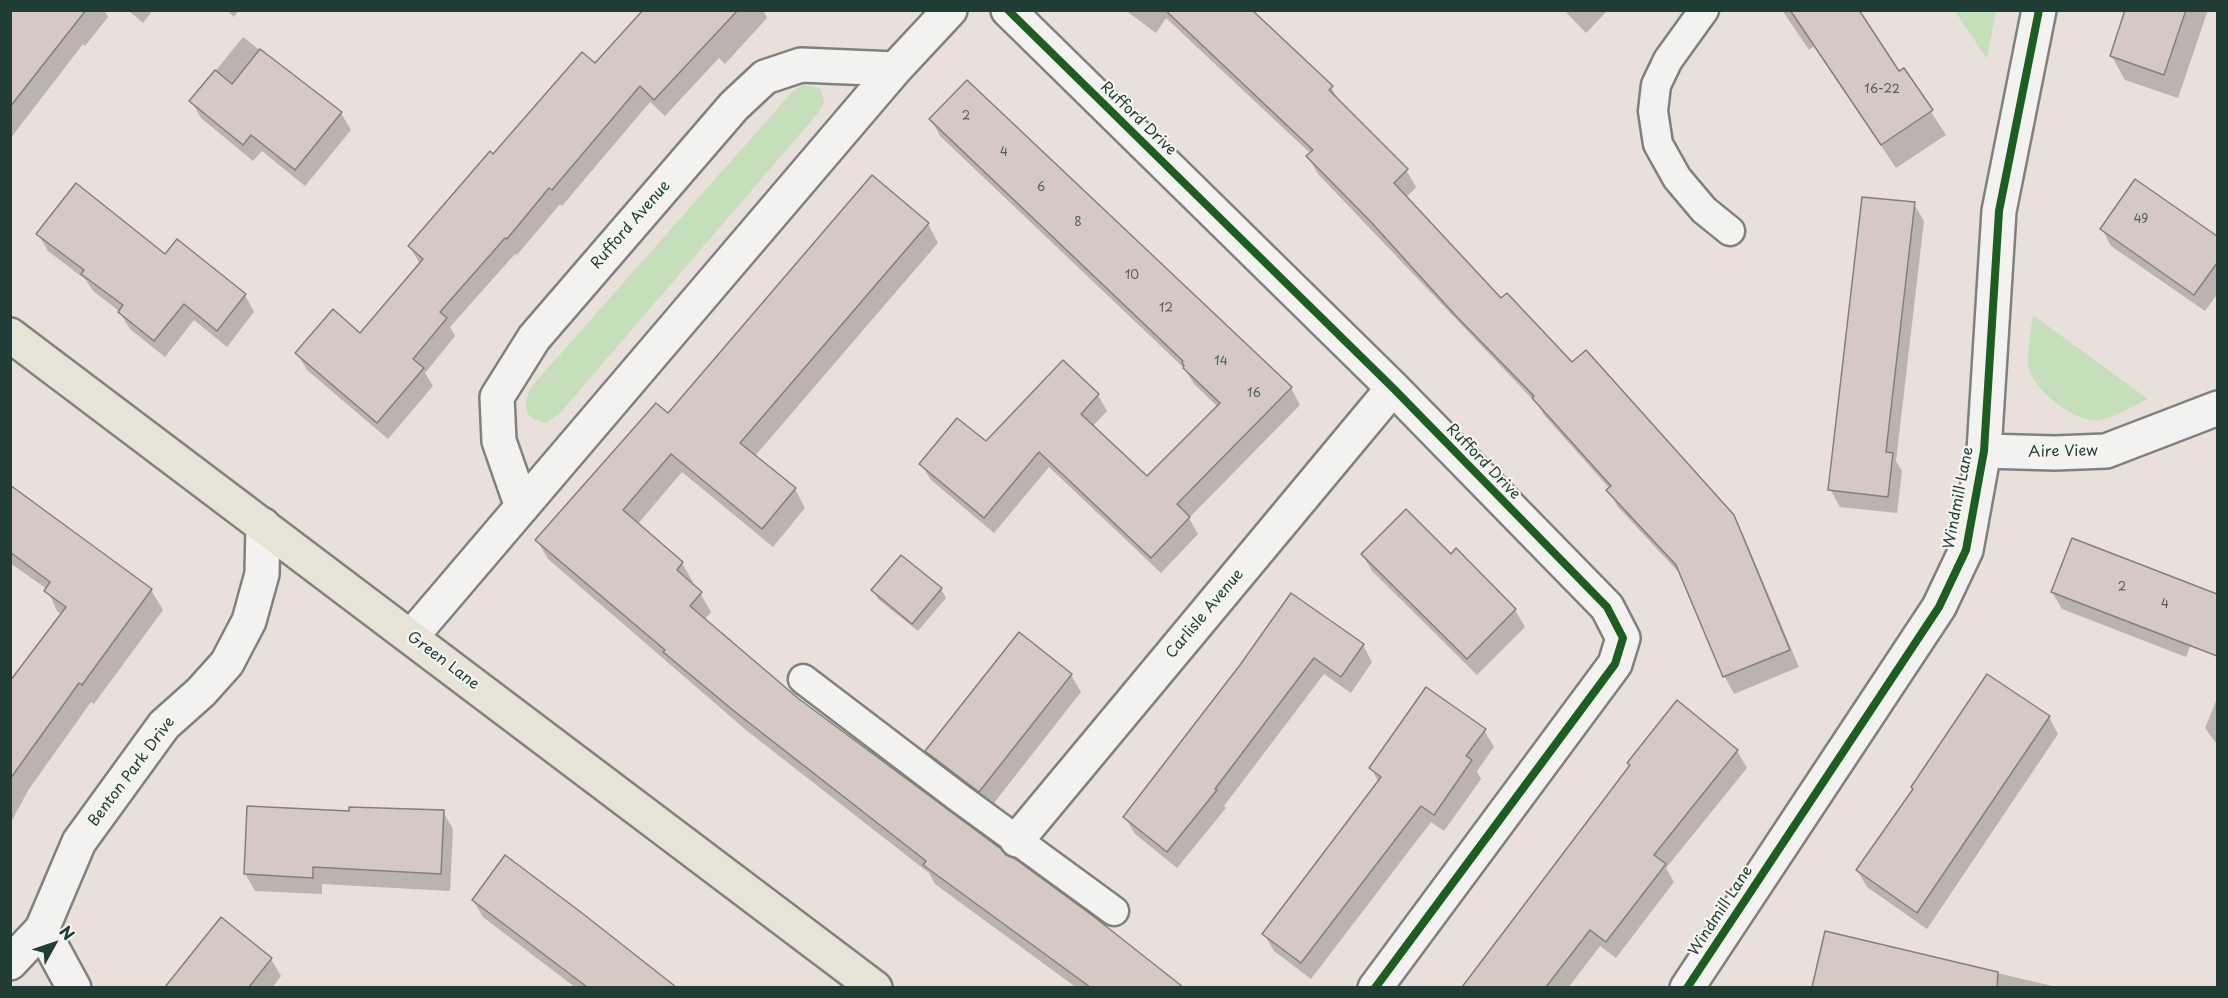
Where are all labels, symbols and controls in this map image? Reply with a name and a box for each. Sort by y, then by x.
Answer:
street label: Rufford Drive [1096,78,1180,160]
house number: 16-22 [1864,83,1900,97]
house number: 2 [962,110,970,124]
house number: 4 [1000,146,1008,160]
street label: Rufford Avenue [588,177,674,273]
house number: 6 [1037,181,1045,195]
house number: 49 [2134,213,2148,227]
house number: 8 [1074,216,1082,230]
house number: 10 [1125,269,1139,283]
house number: 12 [1159,302,1173,316]
house number: 14 [1214,355,1228,369]
house number: 16 [1247,387,1261,401]
street label: Rufford Drive [1442,420,1524,504]
street label: Aire View [2028,442,2098,462]
street label: Windmill Lane [1940,445,1978,551]
street label: Carlisle Avenue [1162,566,1248,662]
house number: 2 [2118,581,2126,595]
house number: 4 [2161,598,2169,612]
street label: Green Lane [403,628,483,694]
street label: Benton Park Drive [85,714,179,830]
street label: Windmill Lane [1685,863,1757,959]
north arrow [24,914,84,974]
text: N [55,920,81,945]

